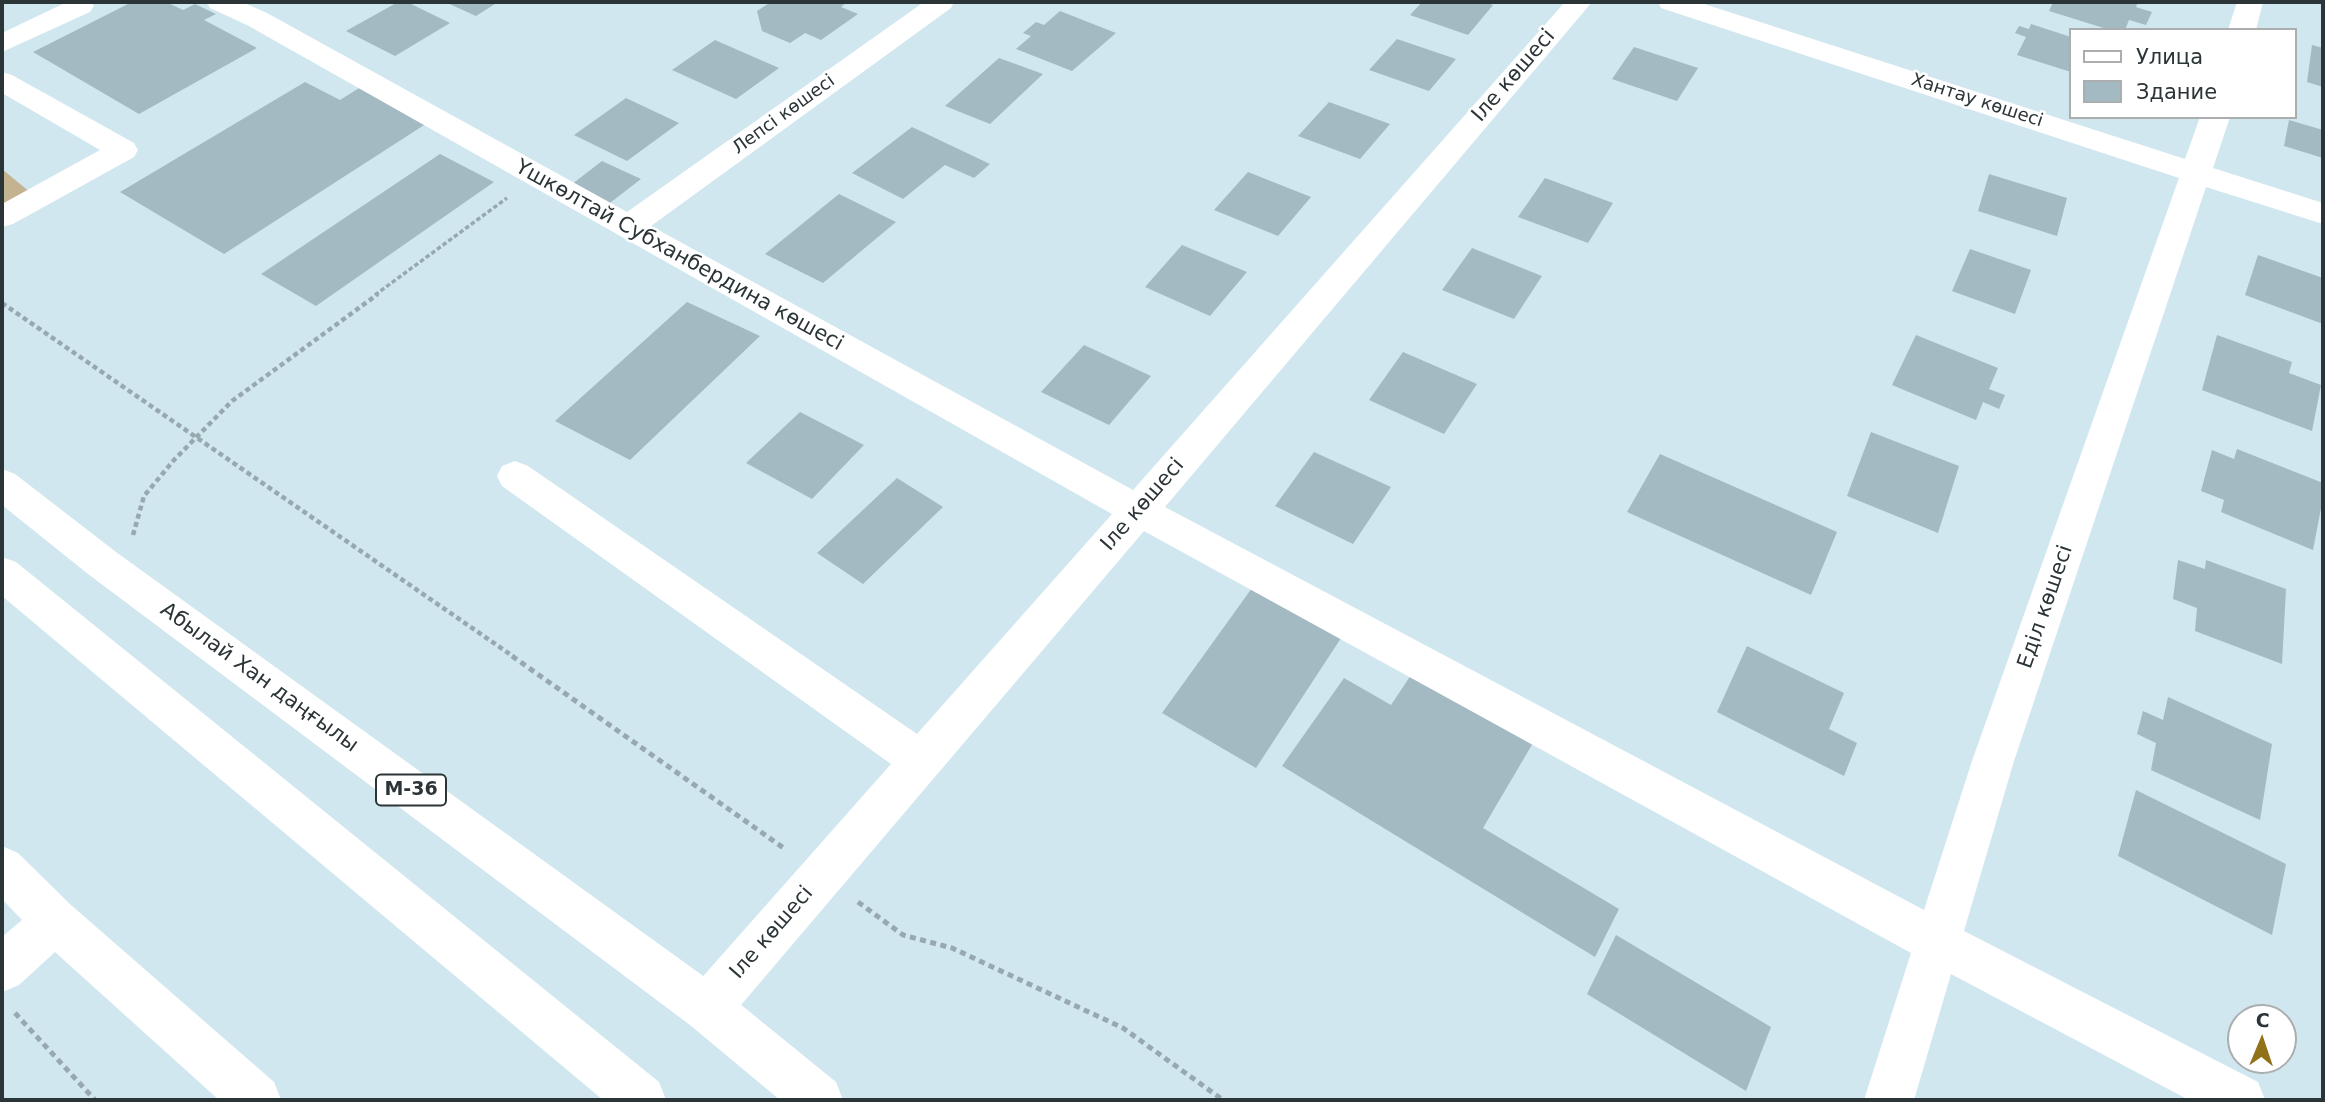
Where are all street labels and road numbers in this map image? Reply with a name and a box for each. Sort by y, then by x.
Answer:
street label: Іле көшесі [1467,25,1561,127]
street label: Хантау көшесі [1908,70,2046,132]
street label: Лепсі көшесі [729,71,839,159]
street label: Үшкөлтай Субханбердина көшесі [511,155,847,357]
street label: Іле көшесі [1096,454,1190,556]
street label: Еділ көшесі [2013,542,2079,672]
street label: Абылай Хан даңғылы [155,598,363,758]
road number: M-36 [376,775,446,806]
street label: Іле көшесі [725,882,819,984]

